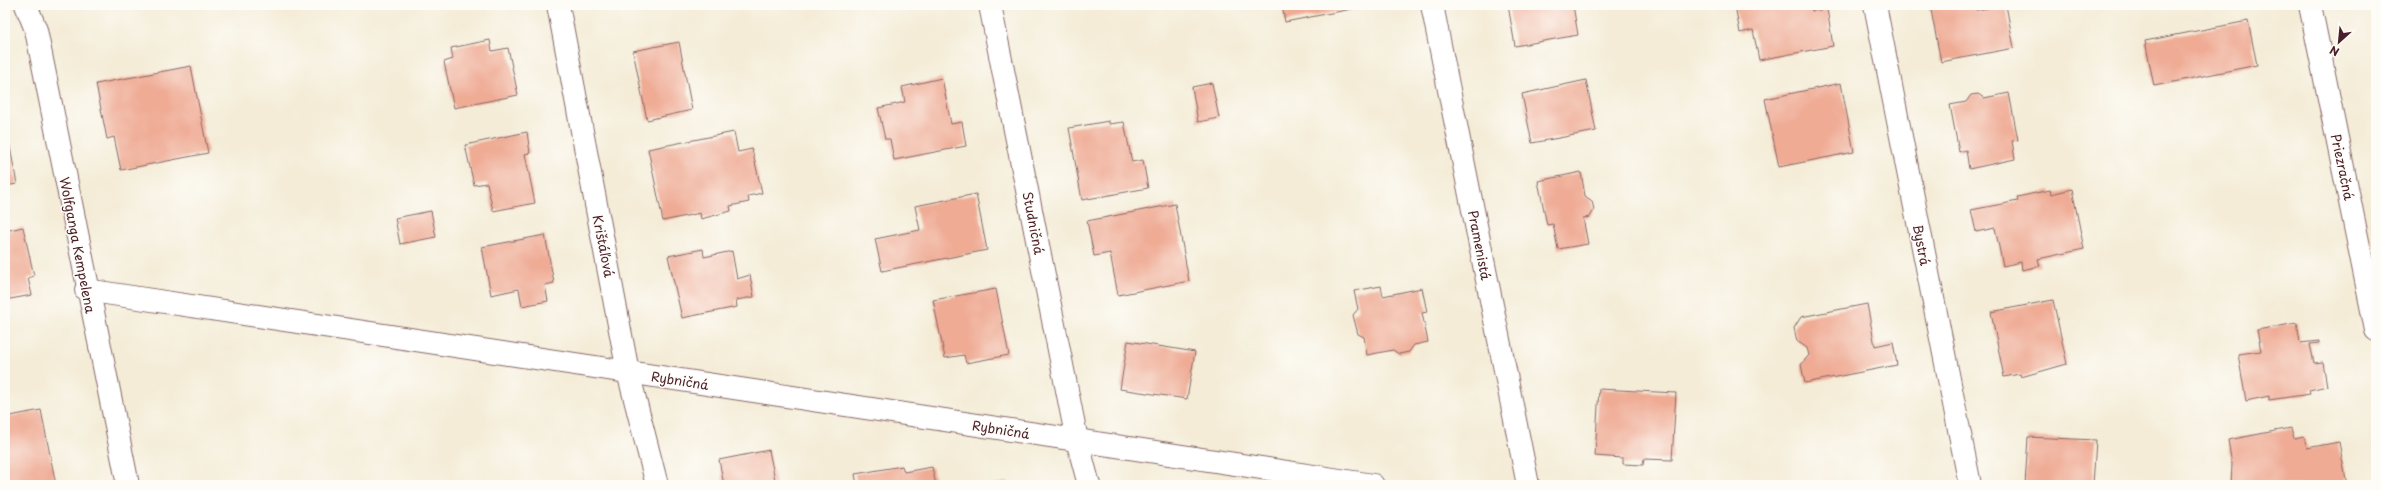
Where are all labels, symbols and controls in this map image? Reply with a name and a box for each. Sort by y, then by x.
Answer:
north arrow [2319,22,2359,62]
text: N [2326,42,2342,61]
street label: Priezračná [2327,132,2359,202]
street label: Wolfganga Kempelena [55,175,101,316]
street label: Studničná [1019,190,1050,257]
street label: Pramenistá [1464,208,1496,282]
street label: Krištáľová [589,213,619,279]
street label: Bystrá [1909,223,1935,267]
street label: Rybničná [650,366,711,394]
street label: Rybničná [971,415,1032,443]

